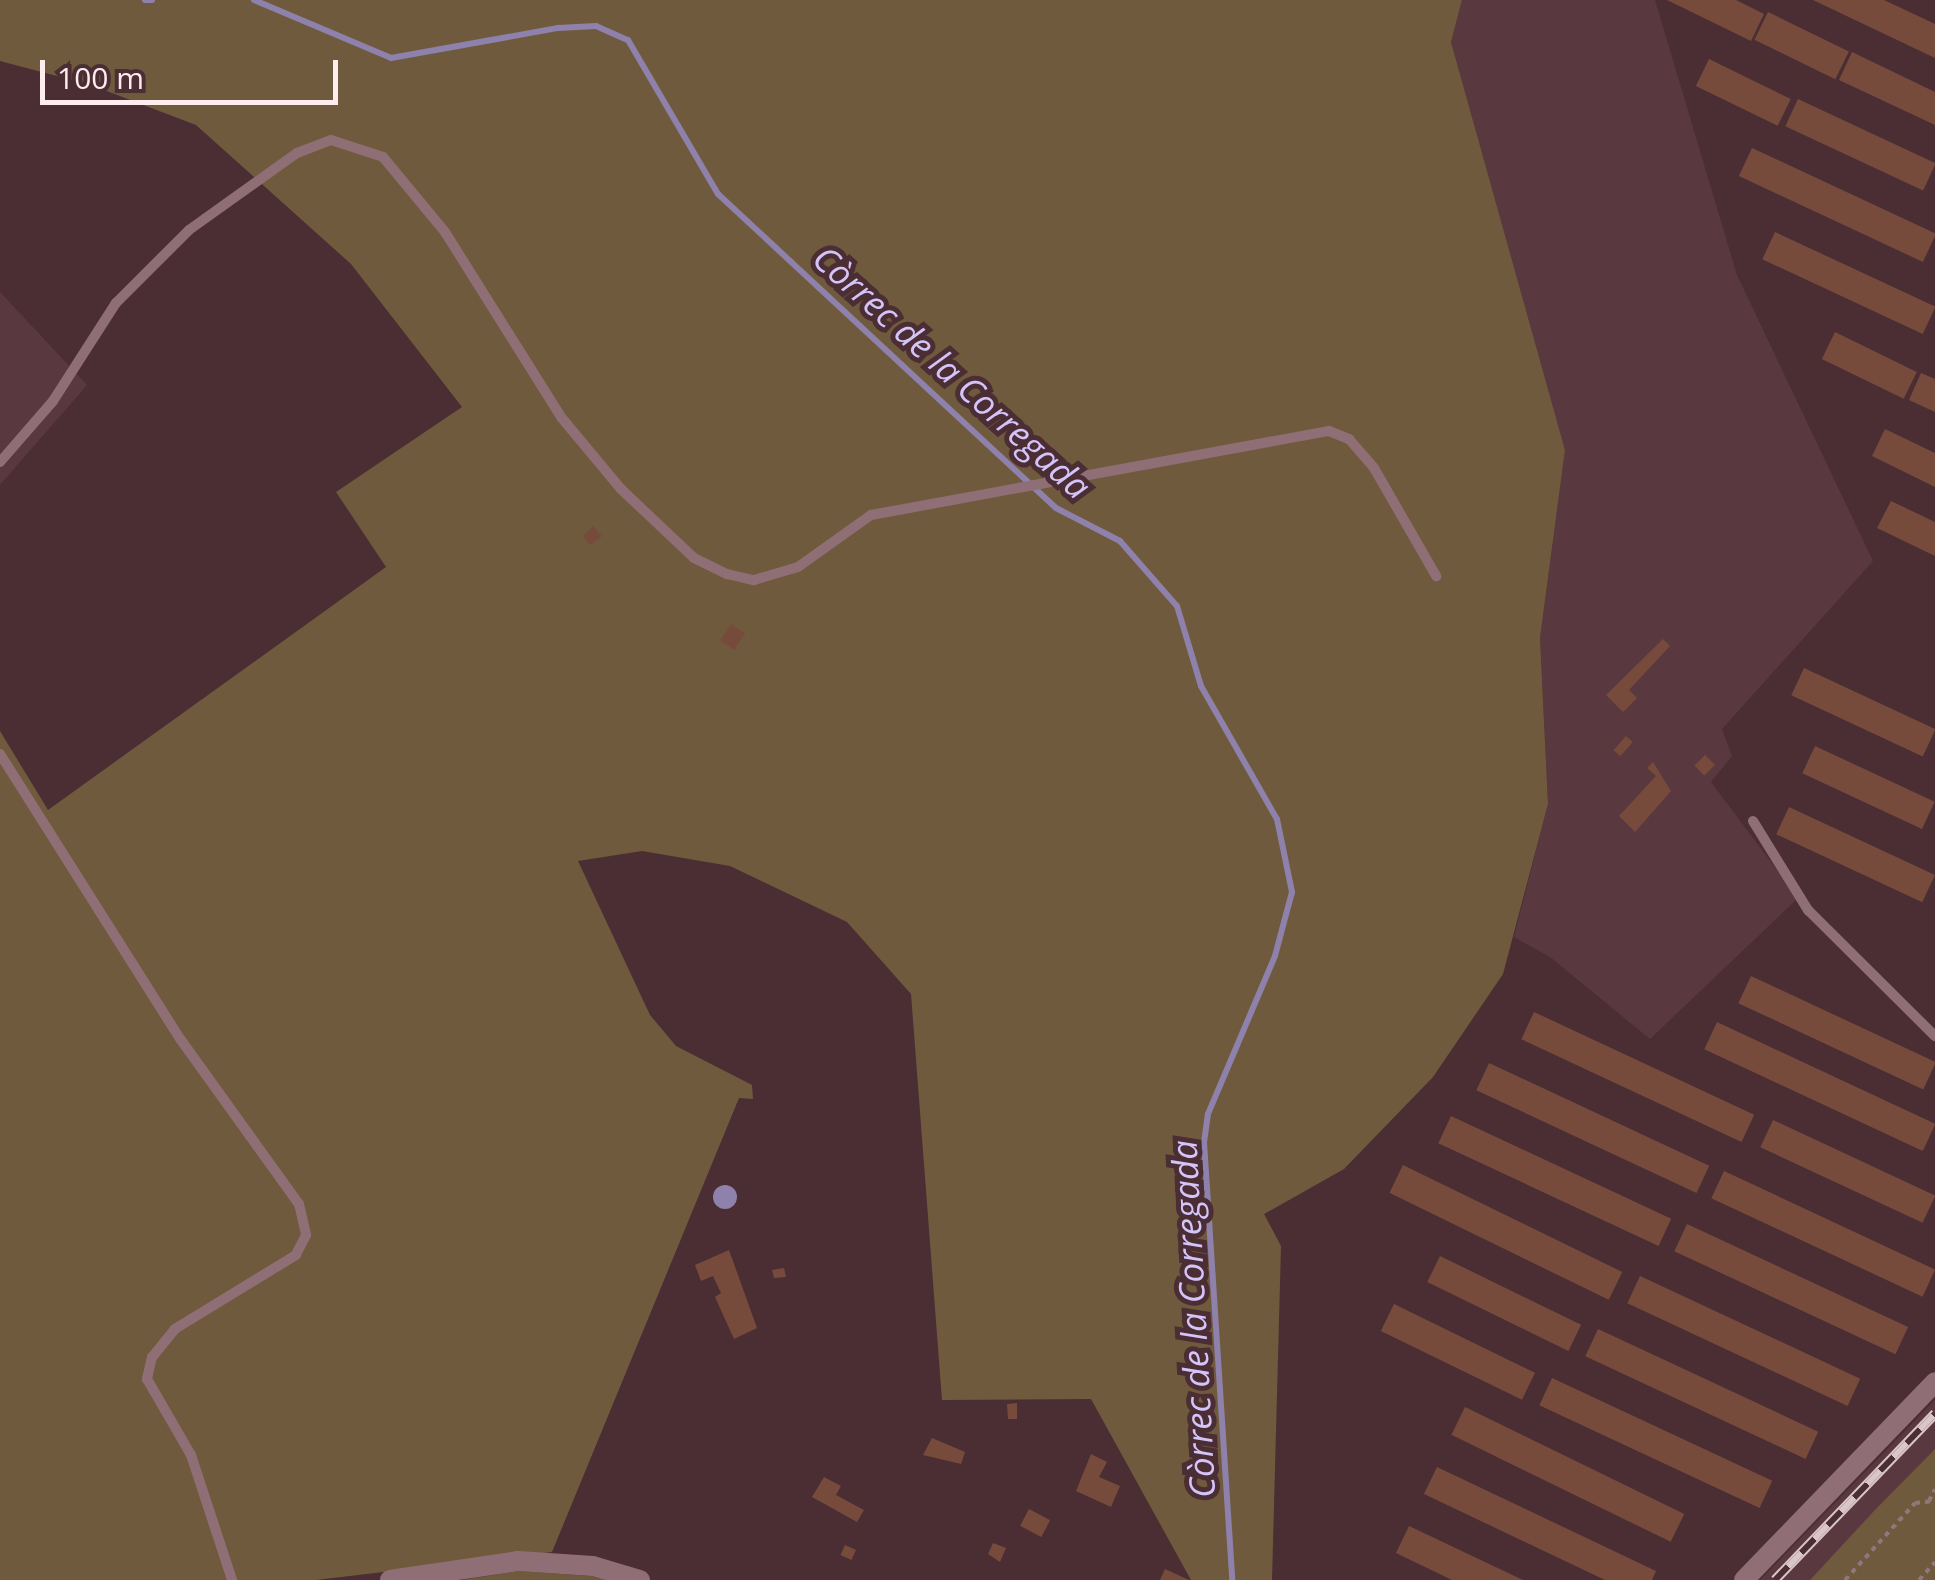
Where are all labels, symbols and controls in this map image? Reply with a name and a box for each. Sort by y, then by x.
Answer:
scale bar [45,40,342,102]
text: 100 m [57,57,144,98]
water label: Còrrec de la Corregada [805,237,1099,507]
water label: Còrrec de la Corregada [1163,1139,1223,1499]

